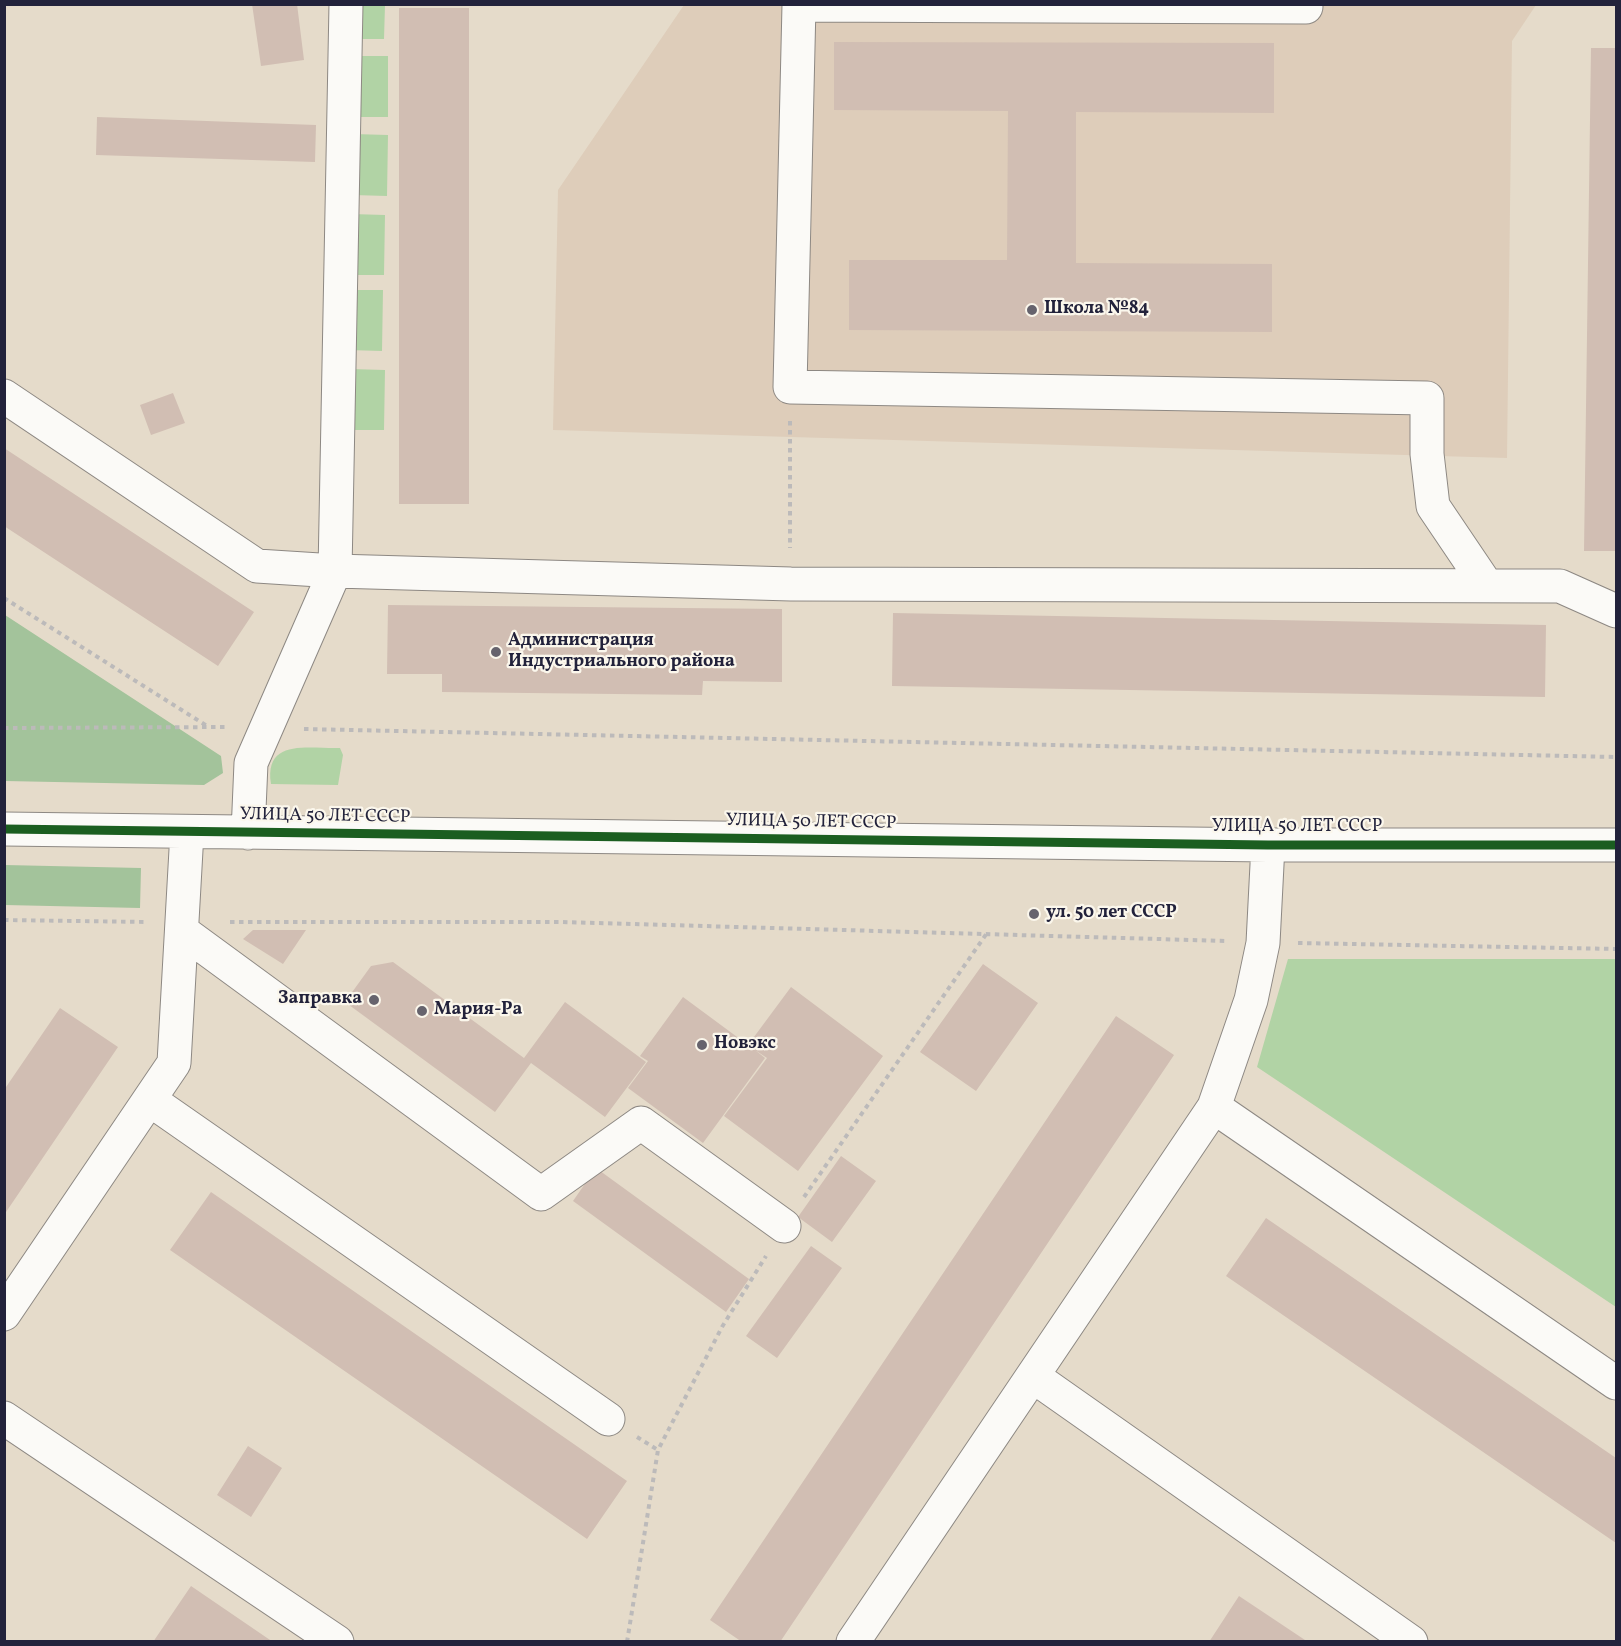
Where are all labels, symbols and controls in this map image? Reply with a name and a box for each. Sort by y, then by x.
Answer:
place label: Школа №84 [1044,299,1149,321]
marker: Школа №84 [1025,303,1039,317]
place label: Администрация Индустриального района [508,631,735,674]
marker: Администрация Индустриального района [489,645,503,659]
street label: УЛИЦА 50 ЛЕТ СССР [240,805,410,829]
street label: УЛИЦА 50 ЛЕТ СССР [726,811,896,835]
street label: УЛИЦА 50 ЛЕТ СССР [1212,817,1382,839]
place label: ул. 50 лет СССР [1046,903,1177,925]
marker: ул. 50 лет СССР [1027,907,1041,921]
place label: Заправка [278,989,362,1011]
marker: Заправка [367,993,381,1007]
place label: Мария-Ра [434,1000,522,1022]
marker: Мария-Ра [415,1004,429,1018]
place label: Новэкс [714,1034,776,1056]
marker: Новэкс [695,1038,709,1052]

